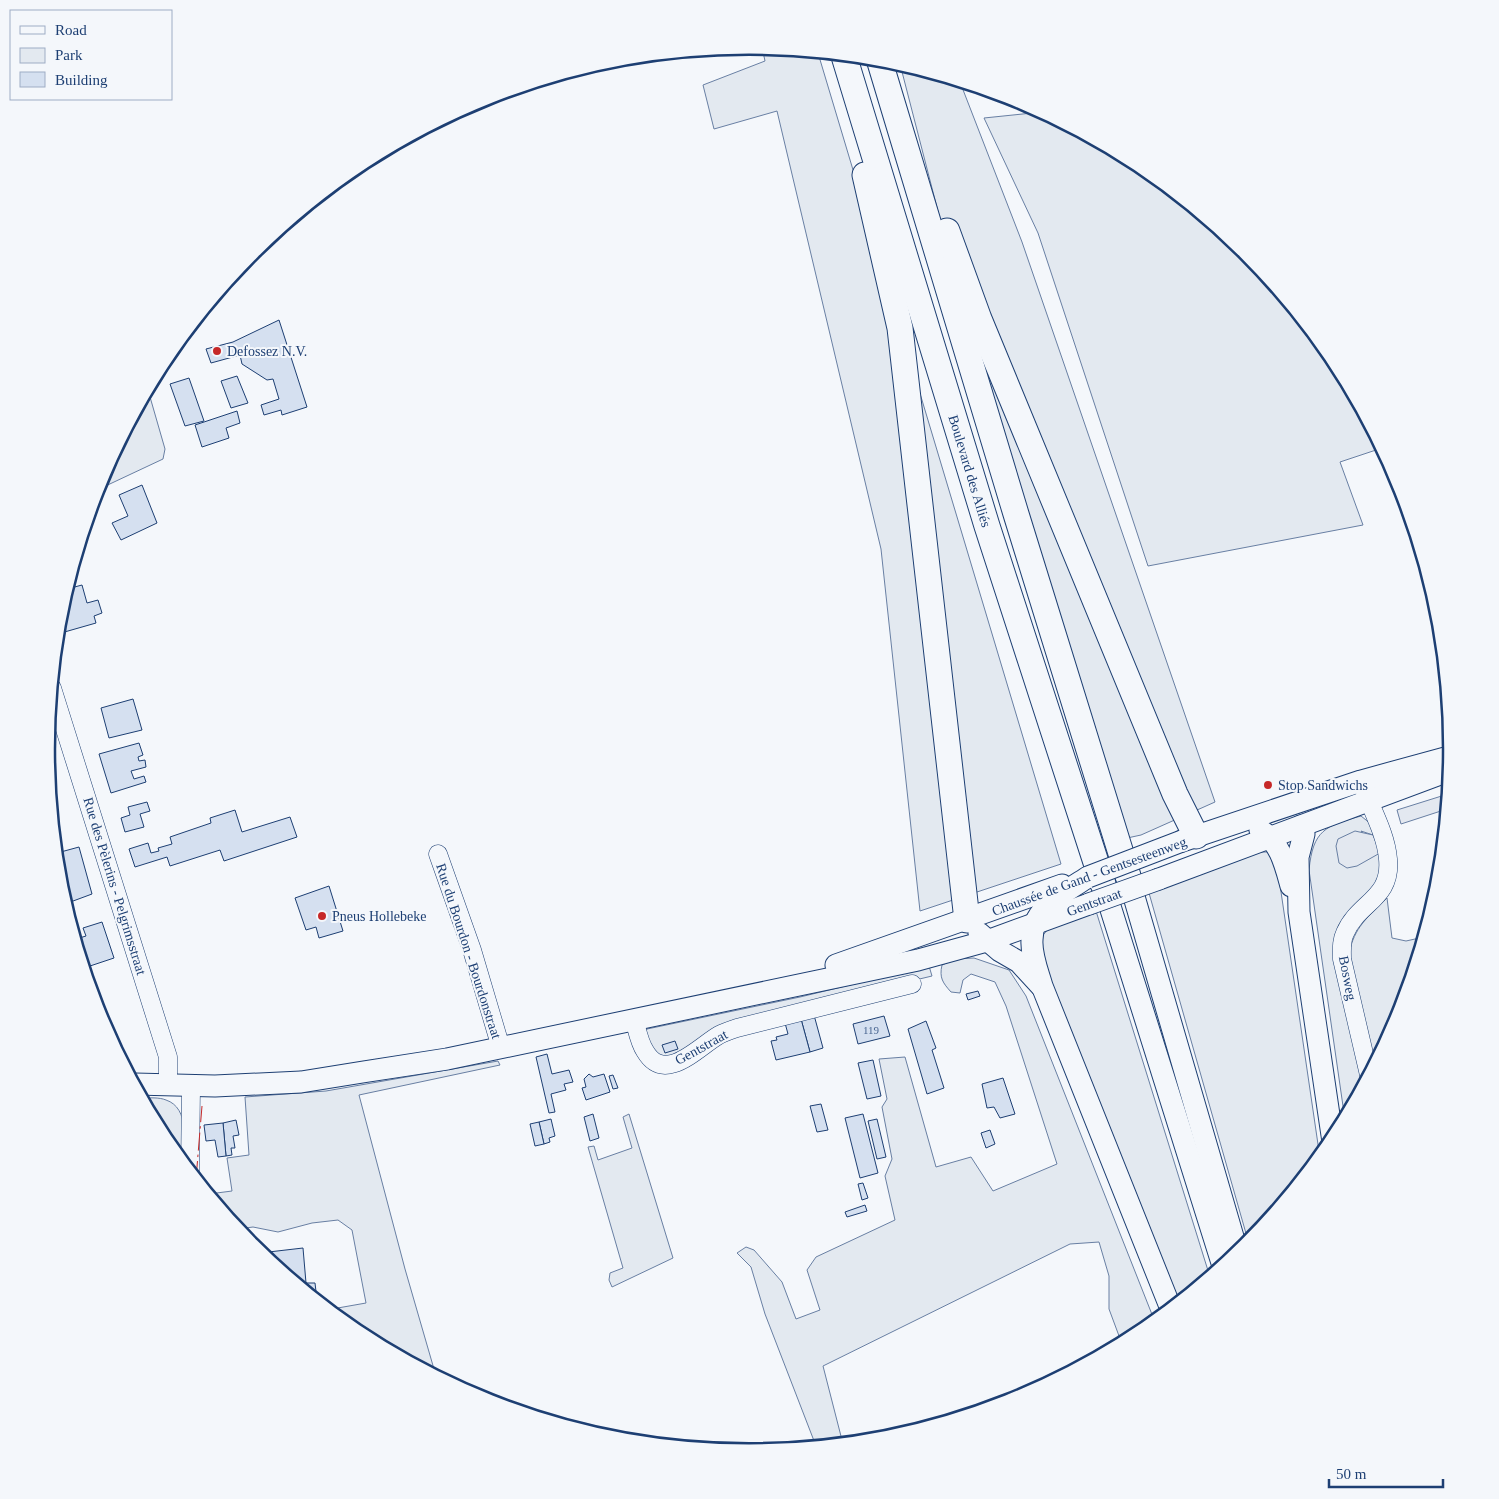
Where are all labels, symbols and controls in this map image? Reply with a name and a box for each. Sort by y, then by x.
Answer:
legend [10,10,172,100]
text: Road [55,22,87,38]
text: Park [55,47,83,63]
text: Building [55,72,108,88]
place label: Defossez N.V. [227,344,307,359]
marker: Defossez N.V. [211,345,223,357]
street label: Boulevard des Alliés [945,413,994,529]
place label: Stop Sandwichs [1278,778,1368,793]
marker: Stop Sandwichs [1262,779,1274,791]
street label: Rue des Pèlerins - Pelgrimsstraat [80,795,149,977]
street label: Chaussée de Gand - Gentsesteenweg [990,834,1189,919]
street label: Rue du Bourdon - Bourdonstraat [433,862,504,1041]
street label: Gentstraat [1065,886,1124,919]
place label: Pneus Hollebeke [332,909,426,924]
marker: Pneus Hollebeke [316,910,328,922]
street label: Bosweg [1336,955,1359,1002]
house number: 119 [863,1024,880,1036]
street label: Gentstraat [672,1027,730,1068]
scale bar [1329,1456,1443,1488]
text: 50 m [1336,1466,1367,1482]

